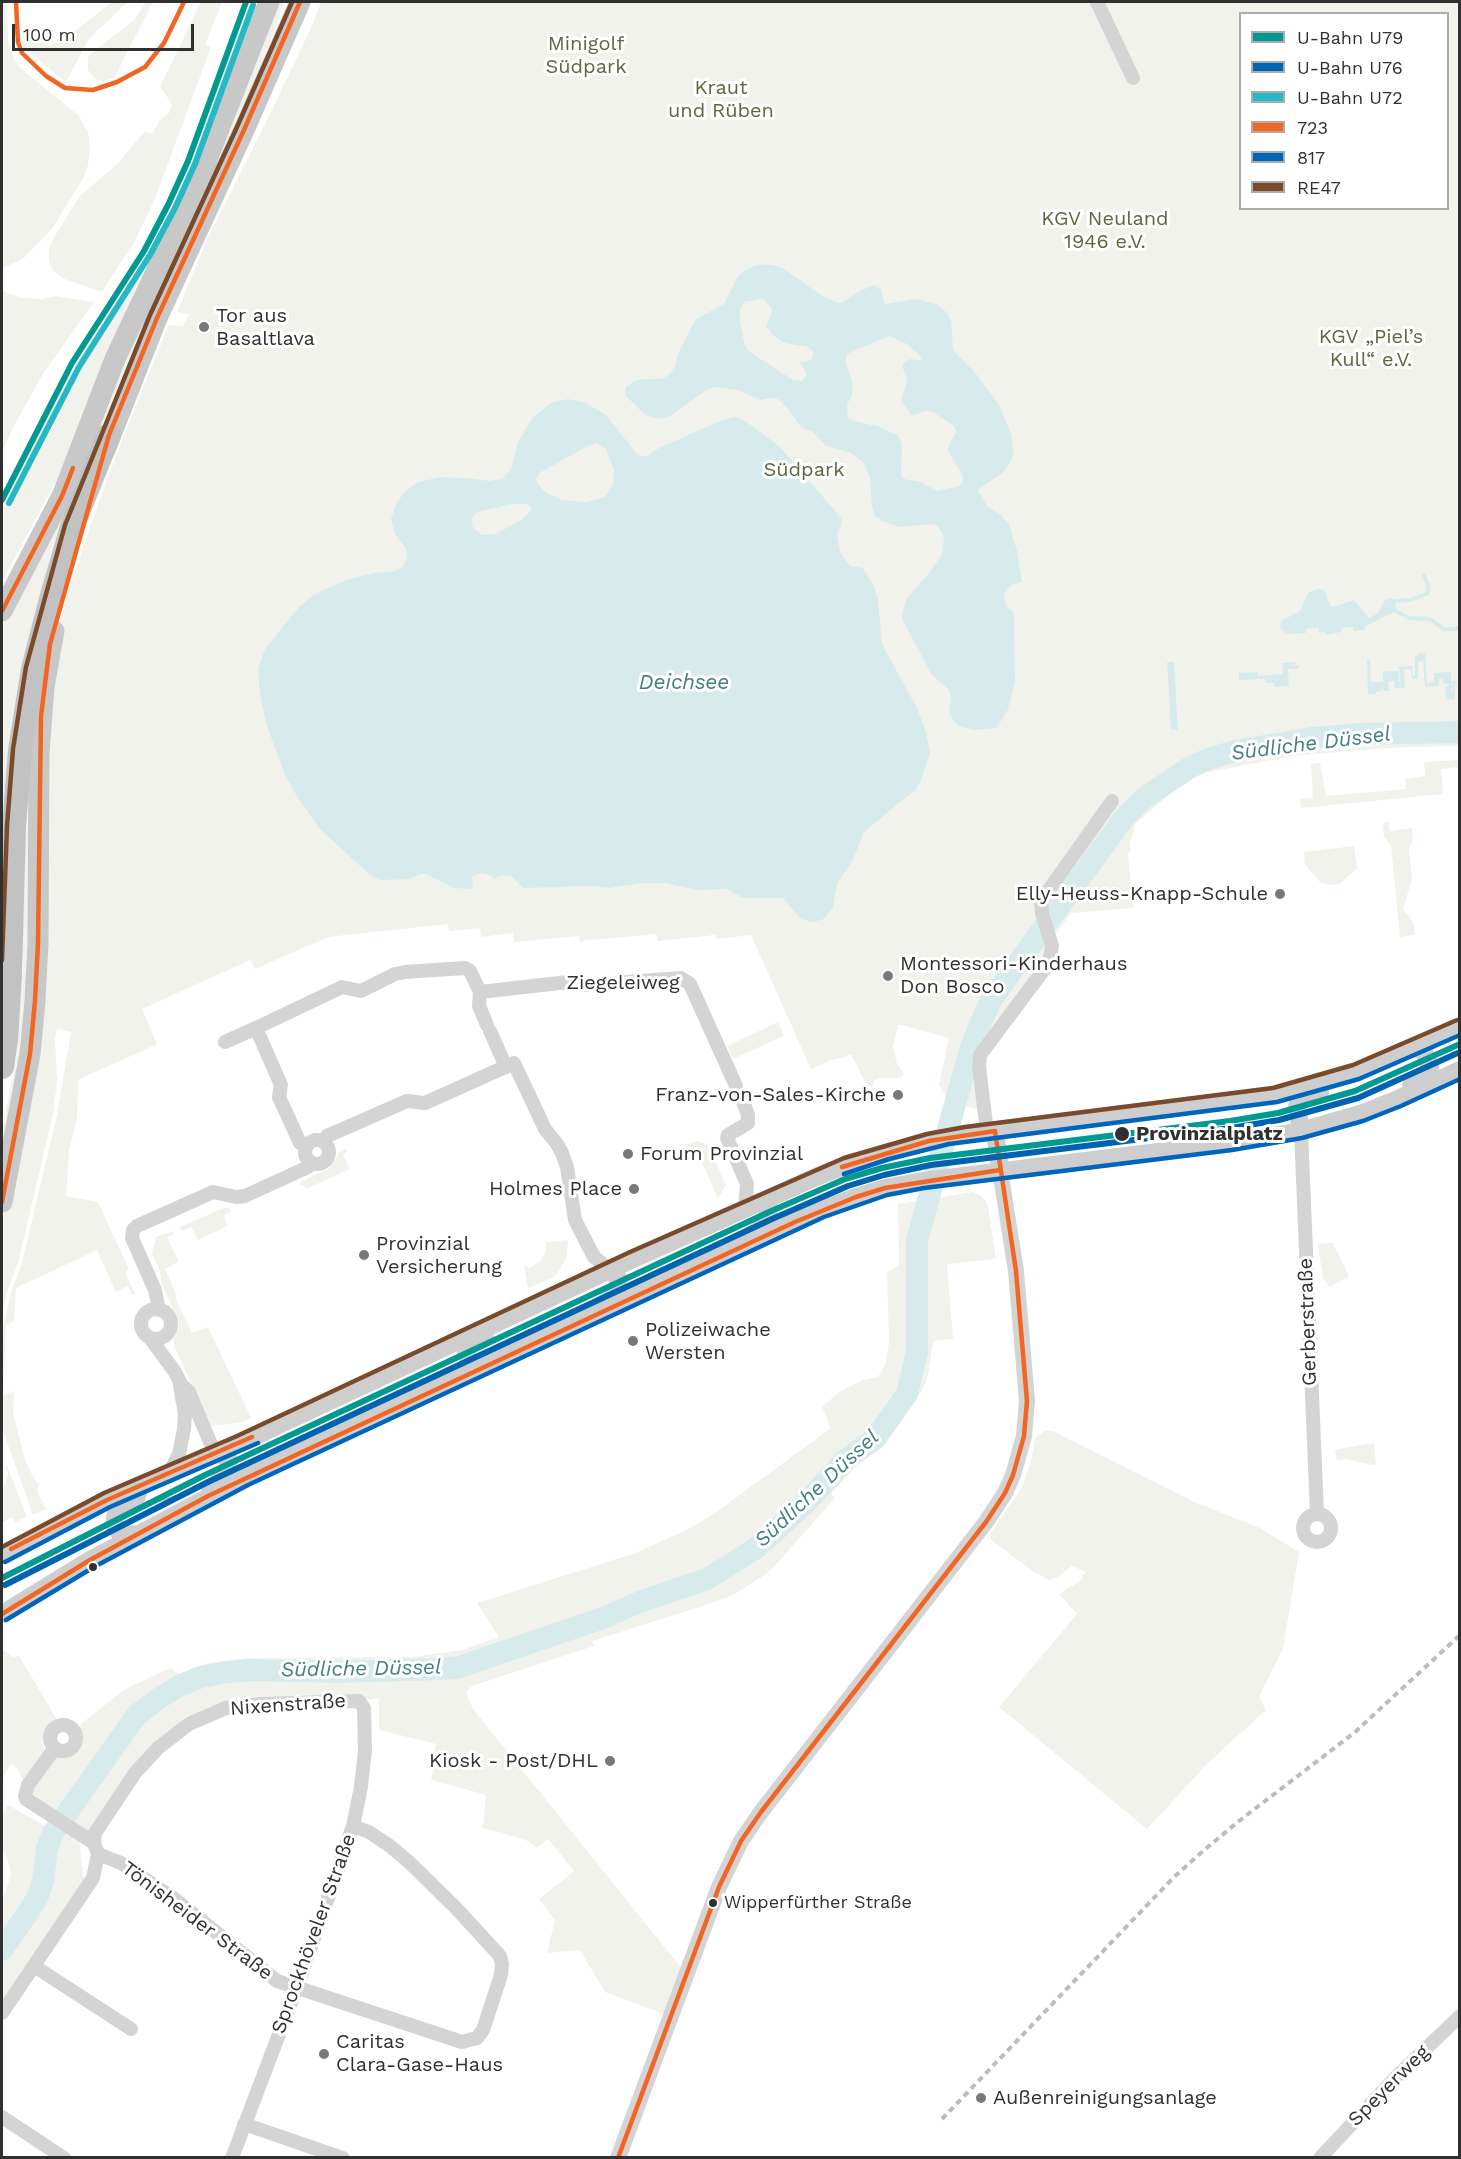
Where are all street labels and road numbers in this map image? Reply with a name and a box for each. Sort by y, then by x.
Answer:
street label: Ziegeleiweg [566,971,680,995]
street label: Gerberstraße [1294,1258,1322,1386]
street label: Nixenstraße [229,1689,347,1721]
street label: Sprockhöveler Straße [267,1831,361,2037]
street label: Tönisheider Straße [117,1856,277,1986]
street label: Speyerweg [1343,2040,1435,2132]

